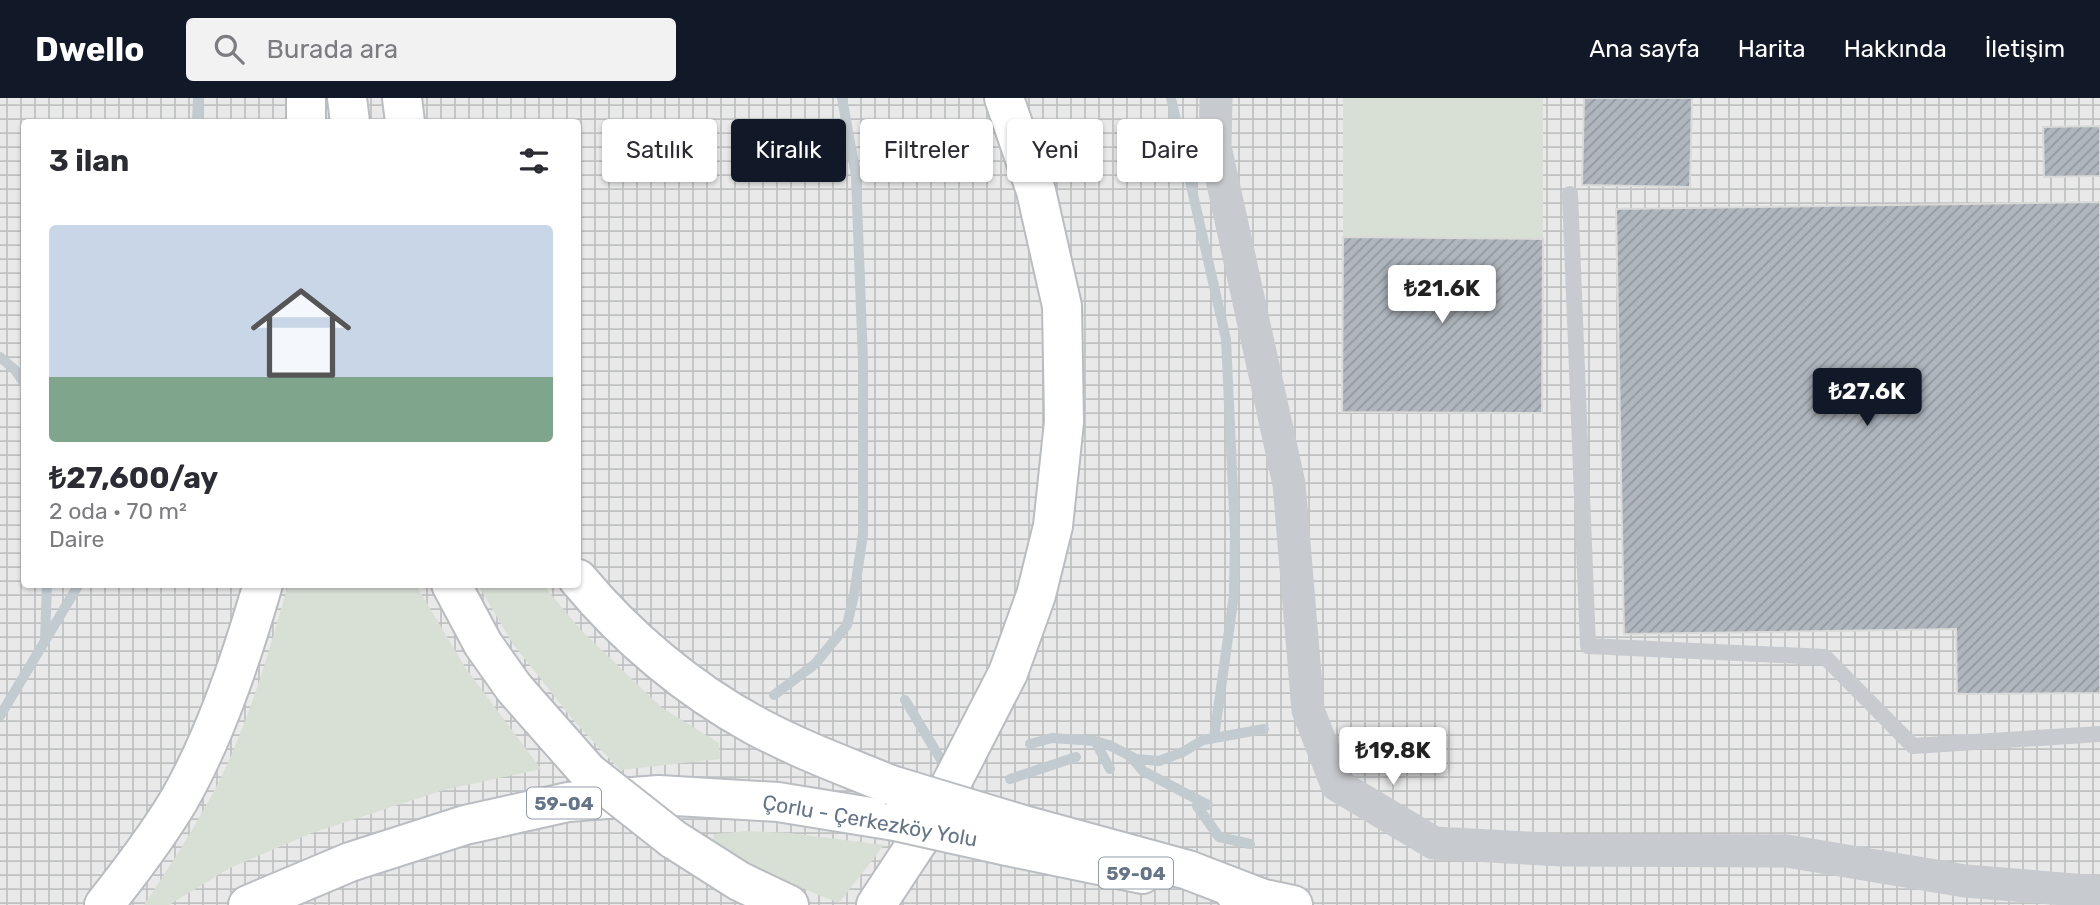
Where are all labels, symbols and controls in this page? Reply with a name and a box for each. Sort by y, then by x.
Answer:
search box [186,18,676,81]
text: Dwello [35,30,144,69]
icon: search [210,30,248,68]
text: Burada ara [266,34,398,65]
text: Ana sayfa [1589,35,1700,63]
text: Harita [1738,35,1806,63]
text: Hakkında [1844,35,1947,63]
text: İletişim [1985,35,2065,63]
chip: Satılık [602,119,717,182]
chip: Kiralık [731,119,846,182]
chip: Filtreler [860,119,993,182]
chip: Yeni [1007,119,1103,182]
chip: Daire [1117,119,1223,182]
icon: filters [515,142,553,180]
text: 3 ilan [49,143,129,179]
pin: ₺21.6K [1385,266,1499,325]
icon: home [238,270,364,396]
text: ₺21.6K [1404,274,1480,302]
pin: ₺27.6K [1810,368,1924,428]
text: ₺27.6K [1829,377,1905,405]
text: ₺27,600/ay [49,460,218,496]
text: 2 oda · 70 m² [49,497,187,525]
text: Daire [49,525,105,553]
pin: ₺19.8K [1336,728,1450,787]
text: ₺19.8K [1355,736,1431,764]
road number: 59-04 [527,788,601,818]
street label: Çorlu - Çerkezköy Yolu [761,789,980,852]
road number: 59-04 [1099,858,1173,888]

